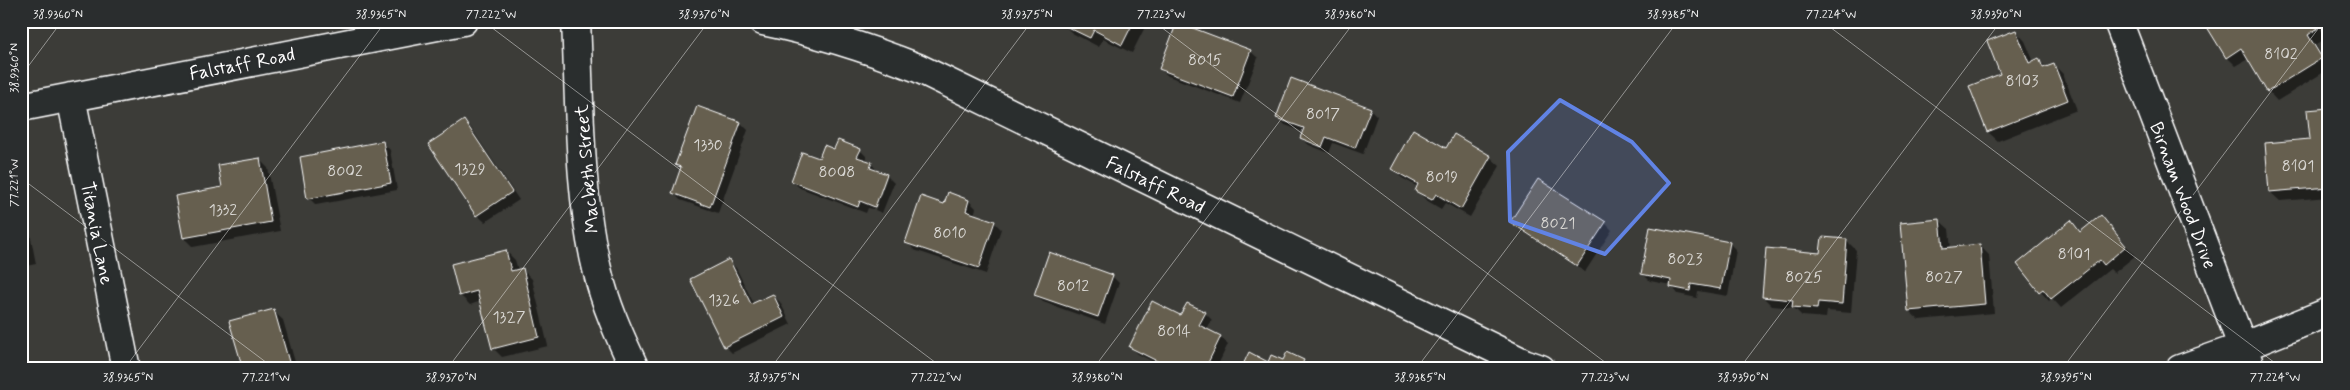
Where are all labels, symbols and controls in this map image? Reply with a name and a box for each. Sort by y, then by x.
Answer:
text: 38.9360°N [33,7,83,23]
text: 38.9365°N [356,7,406,23]
text: 77.222°W [466,7,516,23]
text: 38.9370°N [678,7,730,23]
text: 38.9375°N [1001,7,1053,23]
text: 77.223°W [1137,7,1185,23]
text: 38.9380°N [1324,7,1376,23]
text: 38.9385°N [1647,7,1699,23]
text: 77.224°W [1806,7,1856,23]
text: 38.9390°N [1971,7,2021,23]
street label: Falstaff Road [187,42,297,87]
text: 38.9360°N [7,43,23,93]
house number: 8102 [2264,44,2298,65]
house number: 8015 [1188,50,1222,71]
house number: 8103 [2006,71,2038,92]
street label: Macbeth Street [569,103,606,234]
house number: 8017 [1306,104,1340,125]
street label: Birnam Wood Drive [2143,119,2222,272]
house number: 1330 [693,135,723,156]
street label: Falstaff Road [1102,151,1209,220]
house number: 8101 [2282,156,2314,177]
text: 77.221°W [7,159,23,207]
house number: 1329 [454,159,486,180]
house number: 8002 [327,161,363,182]
house number: 8008 [819,162,855,183]
house number: 8019 [1426,167,1458,188]
street label: Titania Lane [74,180,119,287]
house number: 1332 [209,200,237,221]
house number: 8021 [1541,213,1575,234]
house number: 8010 [933,223,967,244]
house number: 8101 [2058,244,2090,265]
house number: 8023 [1668,249,1702,270]
house number: 8025 [1785,267,1823,288]
house number: 8027 [1925,267,1963,288]
house number: 8012 [1057,276,1089,297]
house number: 1326 [708,290,740,311]
house number: 1327 [492,307,526,328]
house number: 8014 [1157,321,1191,342]
text: 38.9365°N [103,370,153,386]
text: 77.221°W [242,370,290,386]
text: 38.9370°N [425,370,477,386]
text: 38.9375°N [748,370,800,386]
text: 77.222°W [911,370,961,386]
text: 38.9380°N [1071,370,1123,386]
text: 38.9385°N [1394,370,1446,386]
text: 77.223°W [1581,370,1629,386]
text: 38.9390°N [1718,370,1768,386]
text: 38.9395°N [2040,370,2092,386]
text: 77.224°W [2250,370,2300,386]

